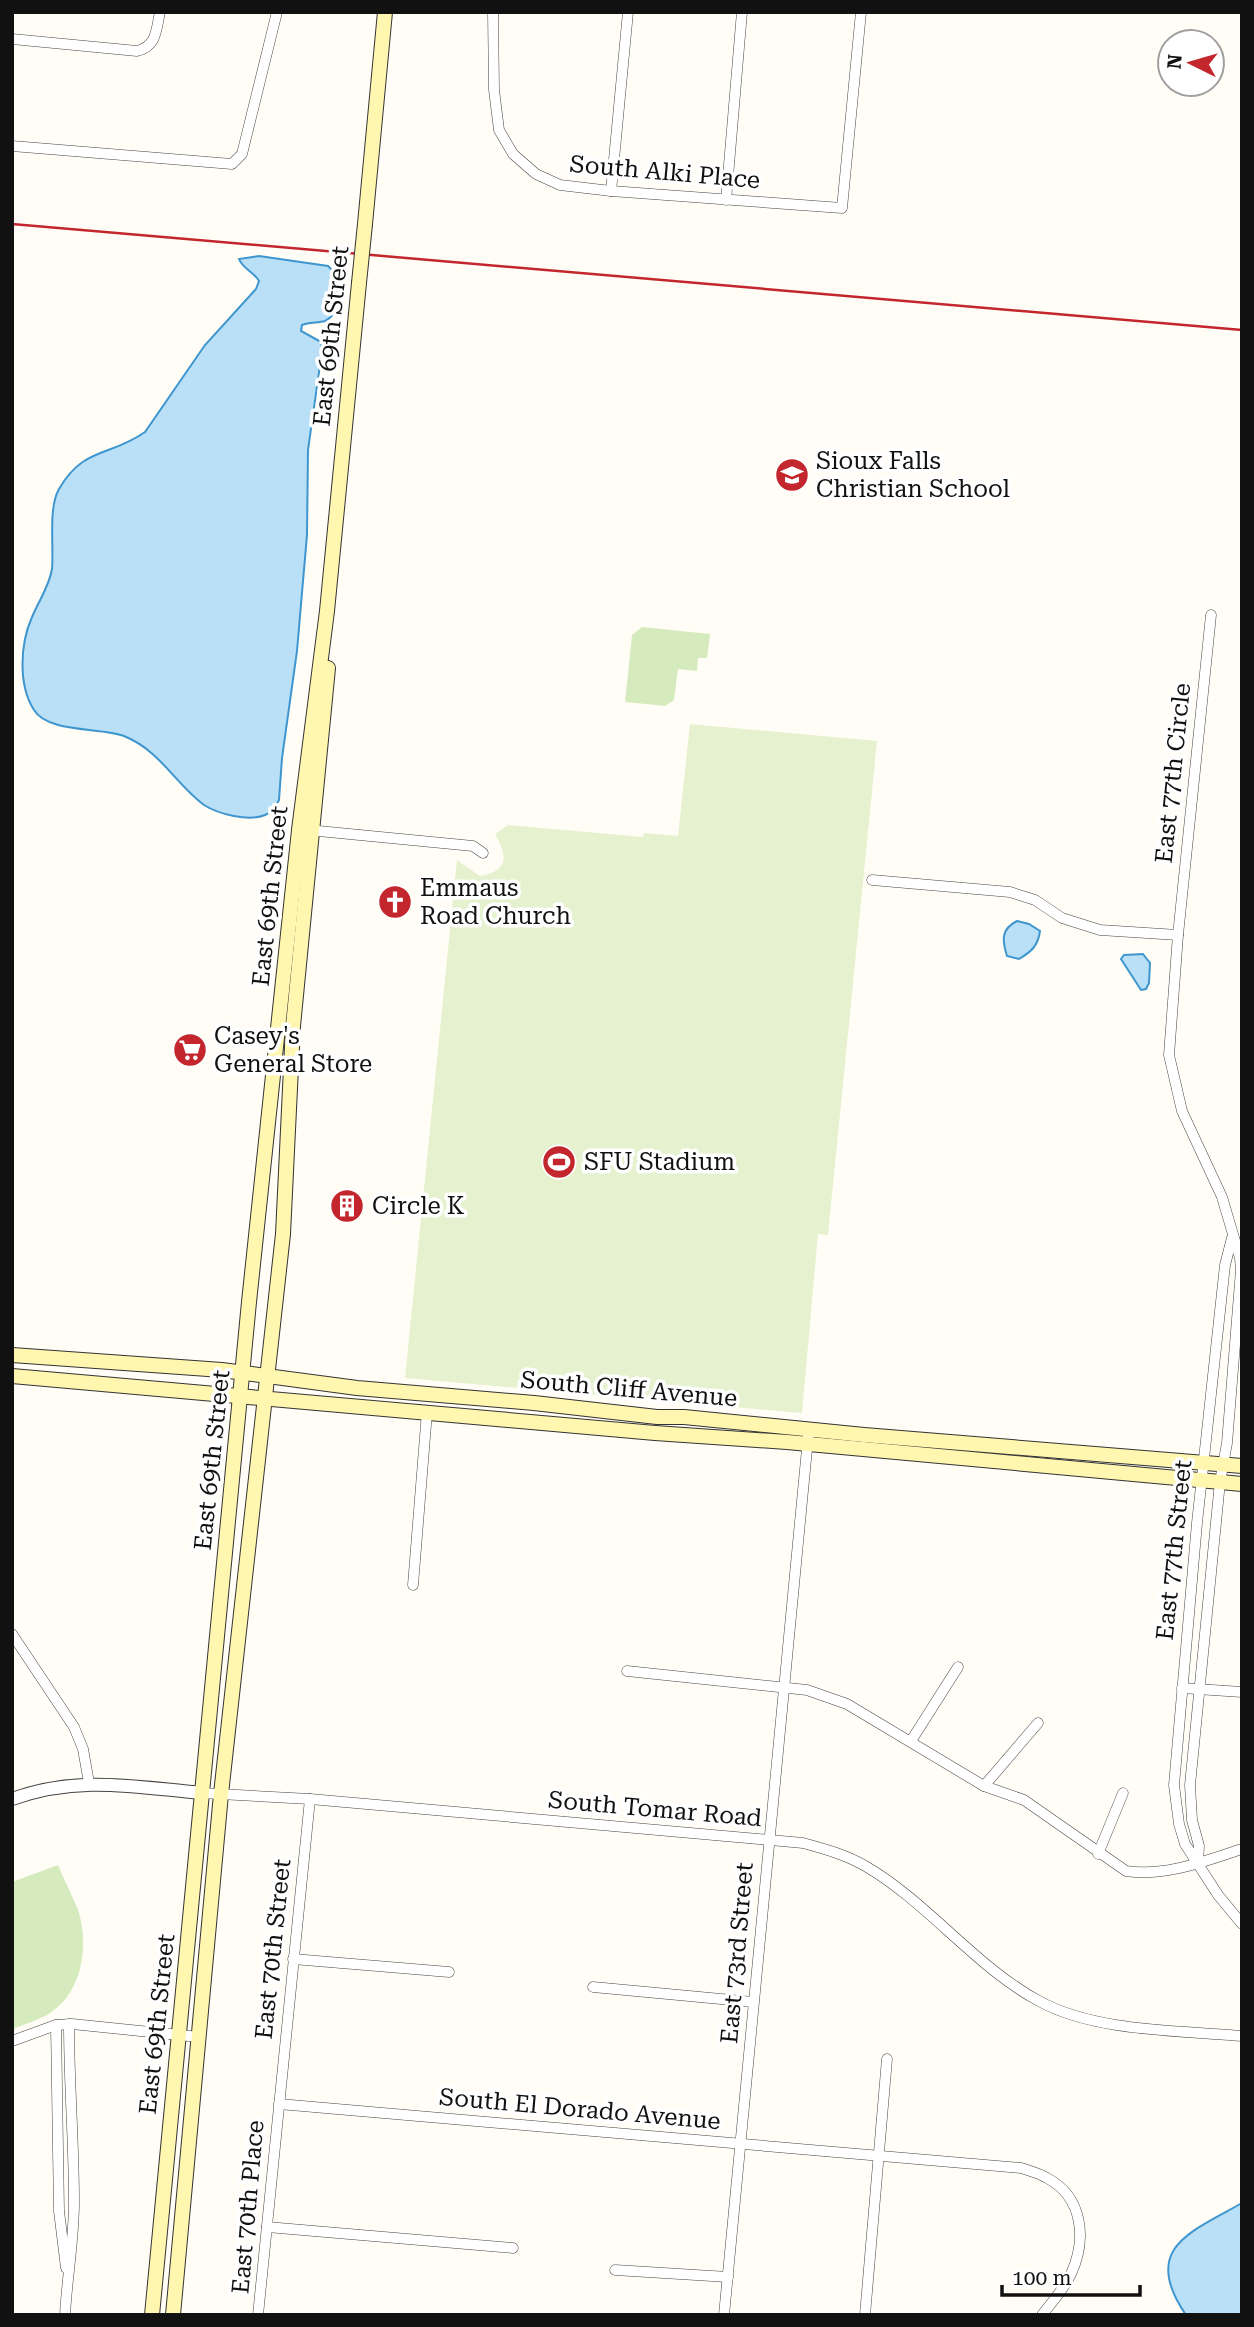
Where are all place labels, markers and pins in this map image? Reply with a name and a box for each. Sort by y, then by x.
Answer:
place label: Sioux Falls Christian School [816,447,1010,503]
school or university icon: Sioux Falls Christian School [773,456,811,494]
place label: Emmaus Road Church [420,874,571,930]
church icon: Emmaus Road Church [376,883,414,921]
place label: Casey's General Store [214,1022,372,1078]
supermarket icon: Casey's General Store [171,1031,209,1069]
sports icon: SFU Stadium [540,1143,578,1181]
place label: SFU Stadium [584,1148,735,1176]
building icon: Circle K [328,1187,366,1225]
place label: Circle K [372,1192,465,1220]

